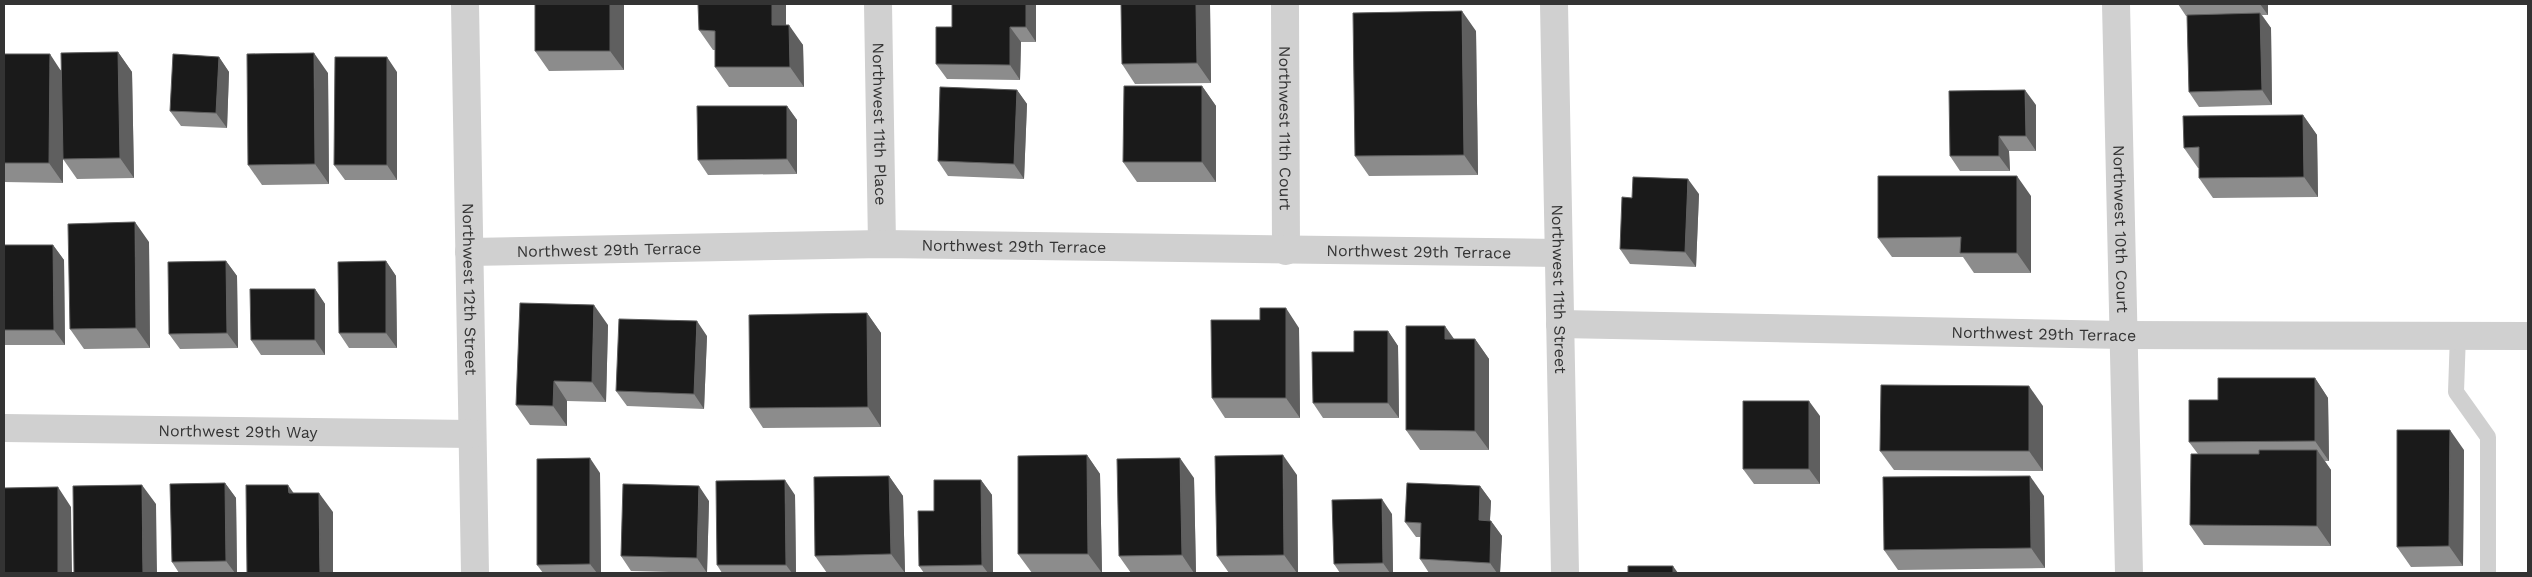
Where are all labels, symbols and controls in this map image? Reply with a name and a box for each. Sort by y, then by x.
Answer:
street label: Northwest 11th Place [869,42,890,206]
street label: Northwest 11th Court [1275,46,1295,210]
street label: Northwest 10th Court [2109,145,2132,313]
street label: Northwest 12th Street [458,203,481,376]
street label: Northwest 11th Street [1548,204,1570,374]
street label: Northwest 29th Terrace [921,236,1106,257]
street label: Northwest 29th Terrace [516,238,702,261]
street label: Northwest 29th Terrace [1326,241,1511,262]
street label: Northwest 29th Terrace [1951,323,2136,345]
street label: Northwest 29th Way [158,421,318,442]

